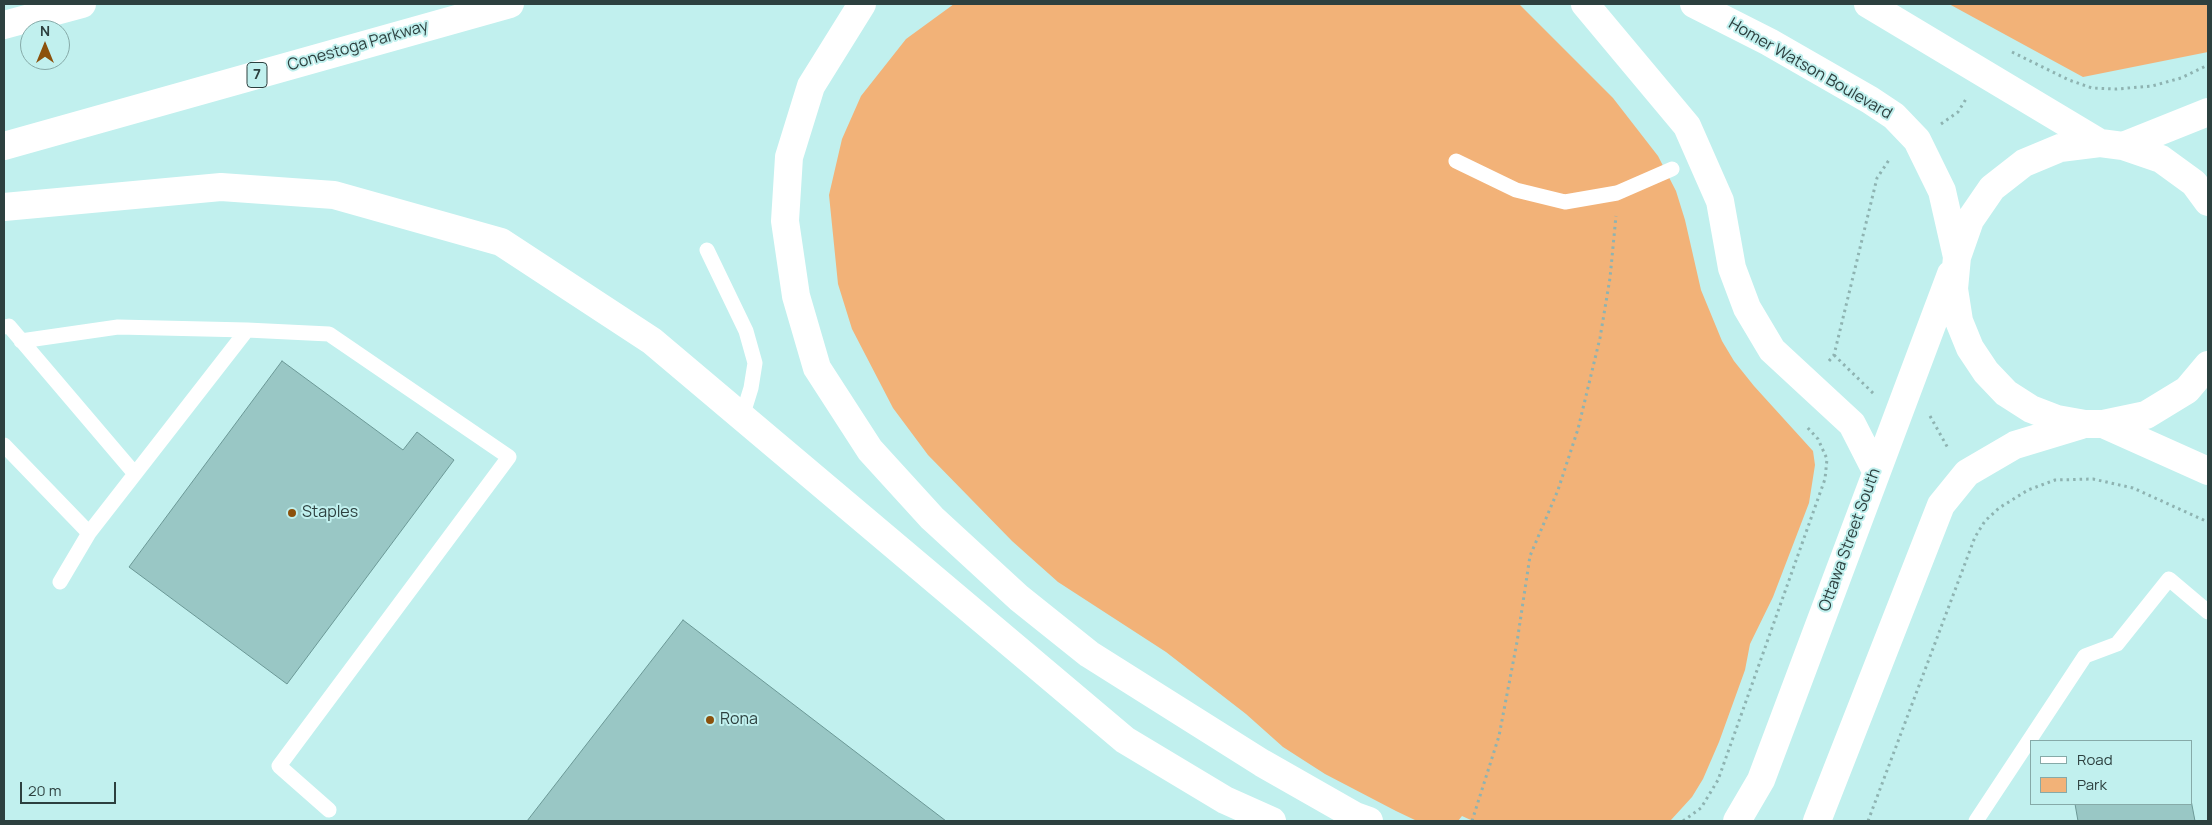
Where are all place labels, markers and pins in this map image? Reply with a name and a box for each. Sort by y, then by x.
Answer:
place label: Staples [302,503,358,523]
marker: Staples [286,507,298,519]
place label: Rona [720,710,758,730]
marker: Rona [704,714,716,726]

